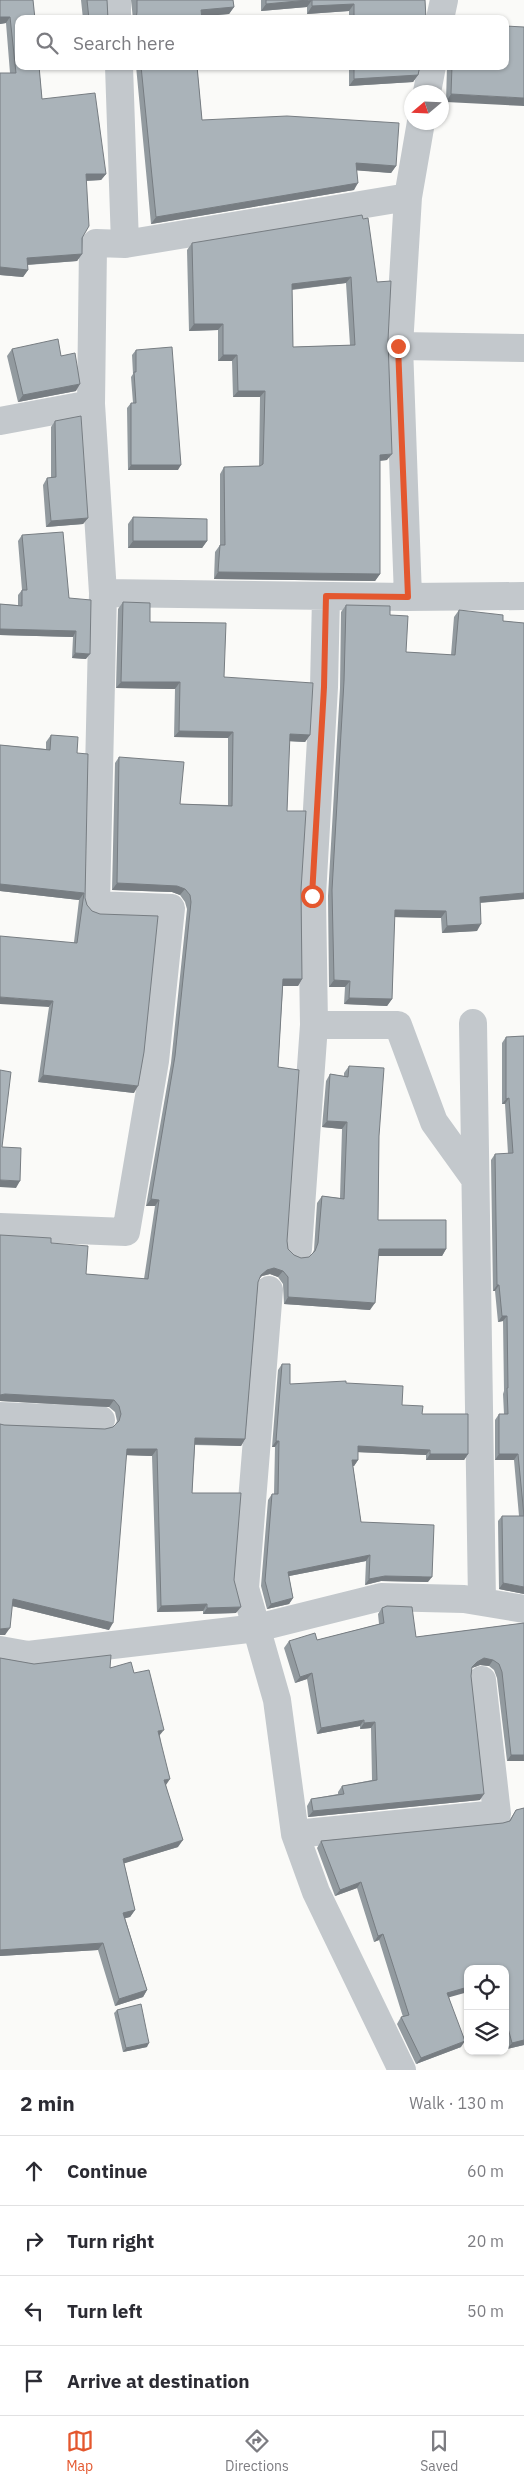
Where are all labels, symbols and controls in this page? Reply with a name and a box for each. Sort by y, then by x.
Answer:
search box [15,15,509,70]
icon: search [33,29,61,57]
text: Search here [73,31,175,55]
north arrow [404,85,449,130]
route end [387,335,410,358]
route start [301,885,324,908]
map controls [464,1965,509,2055]
button: locate [464,1965,509,2010]
button: layers [464,2010,509,2055]
text: 2 min [20,2089,75,2117]
text: Walk · 130 m [409,2093,504,2113]
icon: ahead [20,2157,48,2185]
text: Continue [67,2159,147,2183]
text: 60 m [467,2161,504,2181]
icon: right [20,2227,48,2255]
text: Turn right [67,2229,154,2253]
text: 20 m [467,2231,504,2251]
icon: left [20,2297,48,2325]
text: Turn left [67,2299,143,2323]
text: 50 m [467,2301,504,2321]
icon: arrive [20,2367,48,2395]
text: Arrive at destination [67,2369,250,2393]
tab: Map [66,2427,94,2475]
tab: Directions [225,2427,289,2475]
tab: Saved [420,2427,458,2475]

